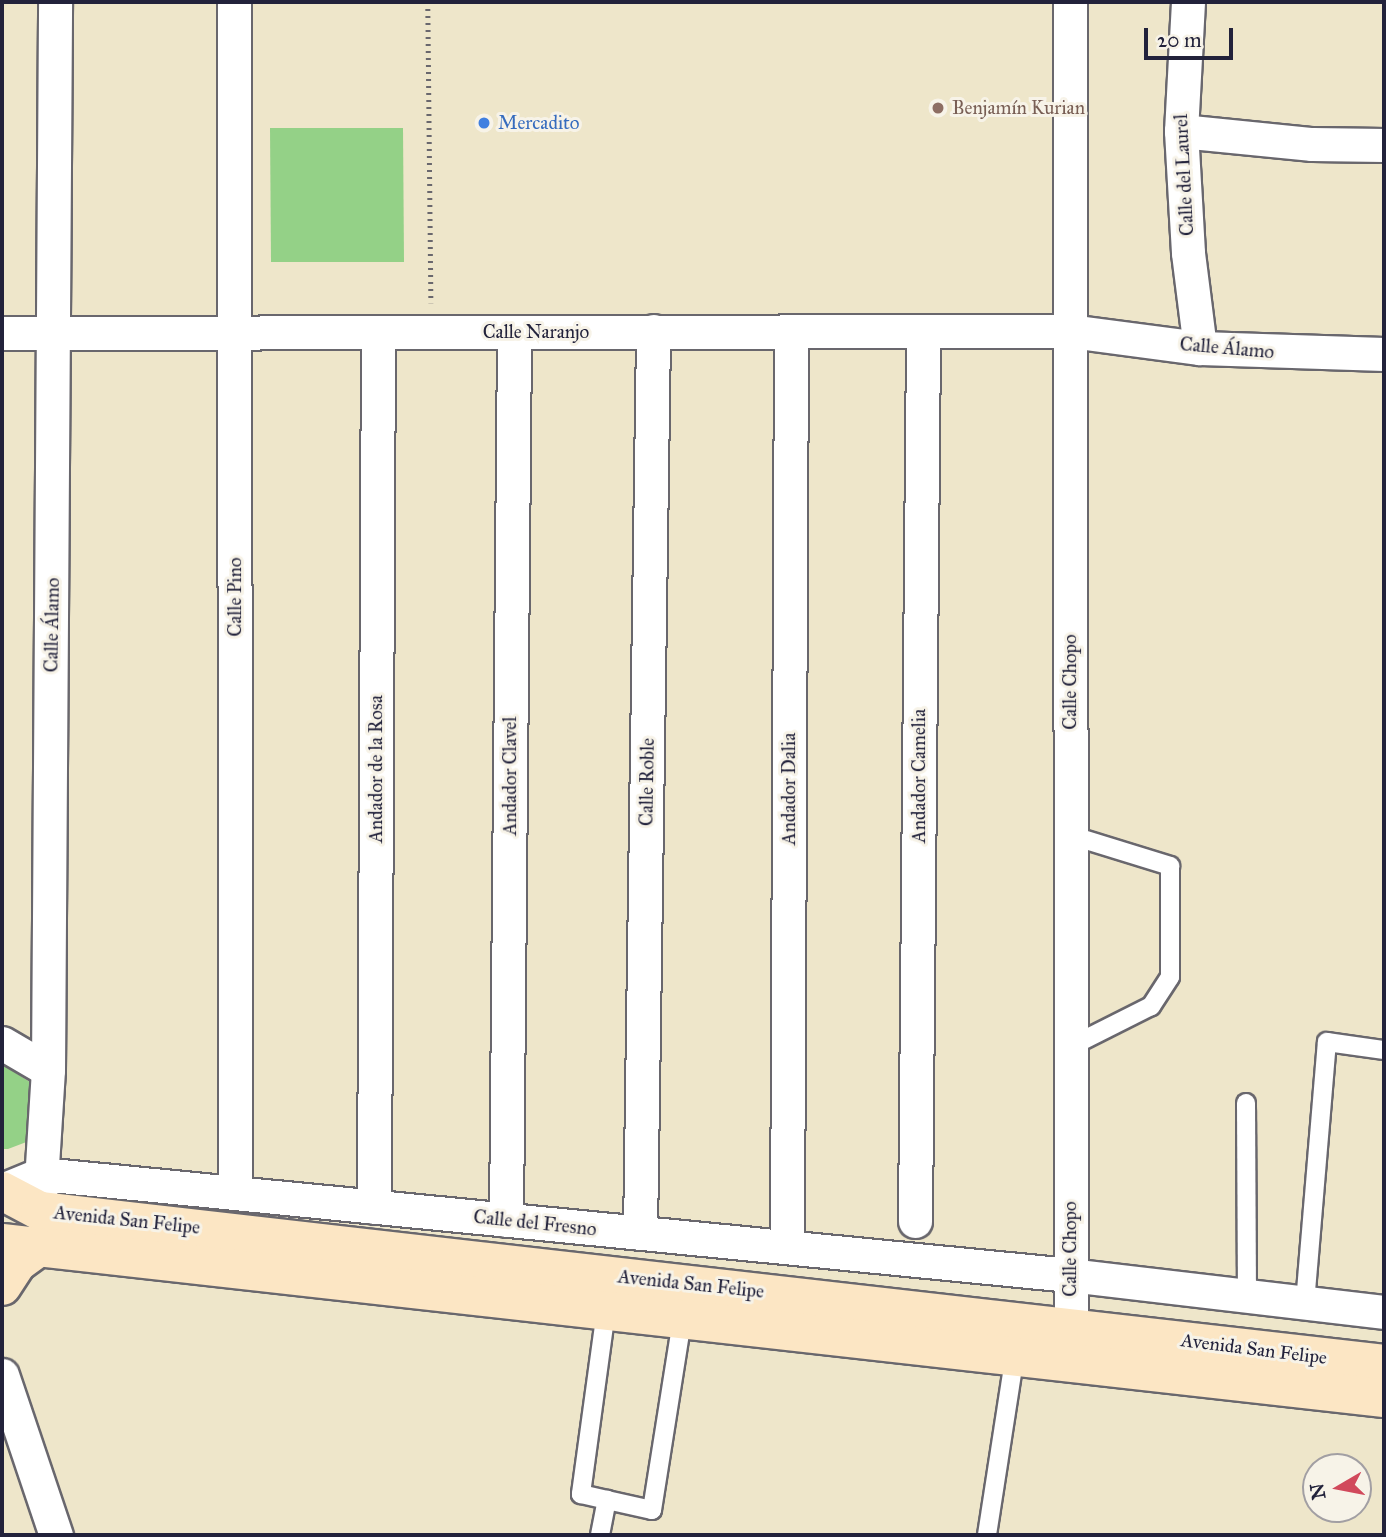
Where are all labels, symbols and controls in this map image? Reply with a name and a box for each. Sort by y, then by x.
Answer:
scale bar [1148,14,1237,58]
text: 20 m [1157,27,1202,53]
place label: Benjamín Kurian [952,97,1085,119]
marker: Benjamín Kurian [930,100,946,116]
place label: Mercadito [498,112,580,134]
street label: Calle del Laurel [1169,113,1199,237]
marker: Mercadito [476,115,492,131]
street label: Calle Naranjo [483,321,589,343]
street label: Calle Álamo [1179,333,1275,363]
street label: Calle Pino [224,557,246,637]
street label: Calle Álamo [40,577,64,673]
street label: Calle Chopo [1059,634,1081,730]
street label: Andador de la Rosa [365,695,387,843]
street label: Andador Camelia [908,709,930,843]
street label: Andador Clavel [499,717,521,835]
street label: Andador Dalia [778,733,800,845]
street label: Calle Roble [635,738,659,826]
street label: Avenida San Felipe [53,1201,201,1239]
street label: Calle Chopo [1059,1201,1081,1297]
street label: Calle del Fresno [472,1205,598,1241]
street label: Avenida San Felipe [617,1265,765,1303]
street label: Avenida San Felipe [1180,1329,1328,1369]
north arrow [1302,1453,1372,1523]
text: N [1305,1481,1331,1501]

